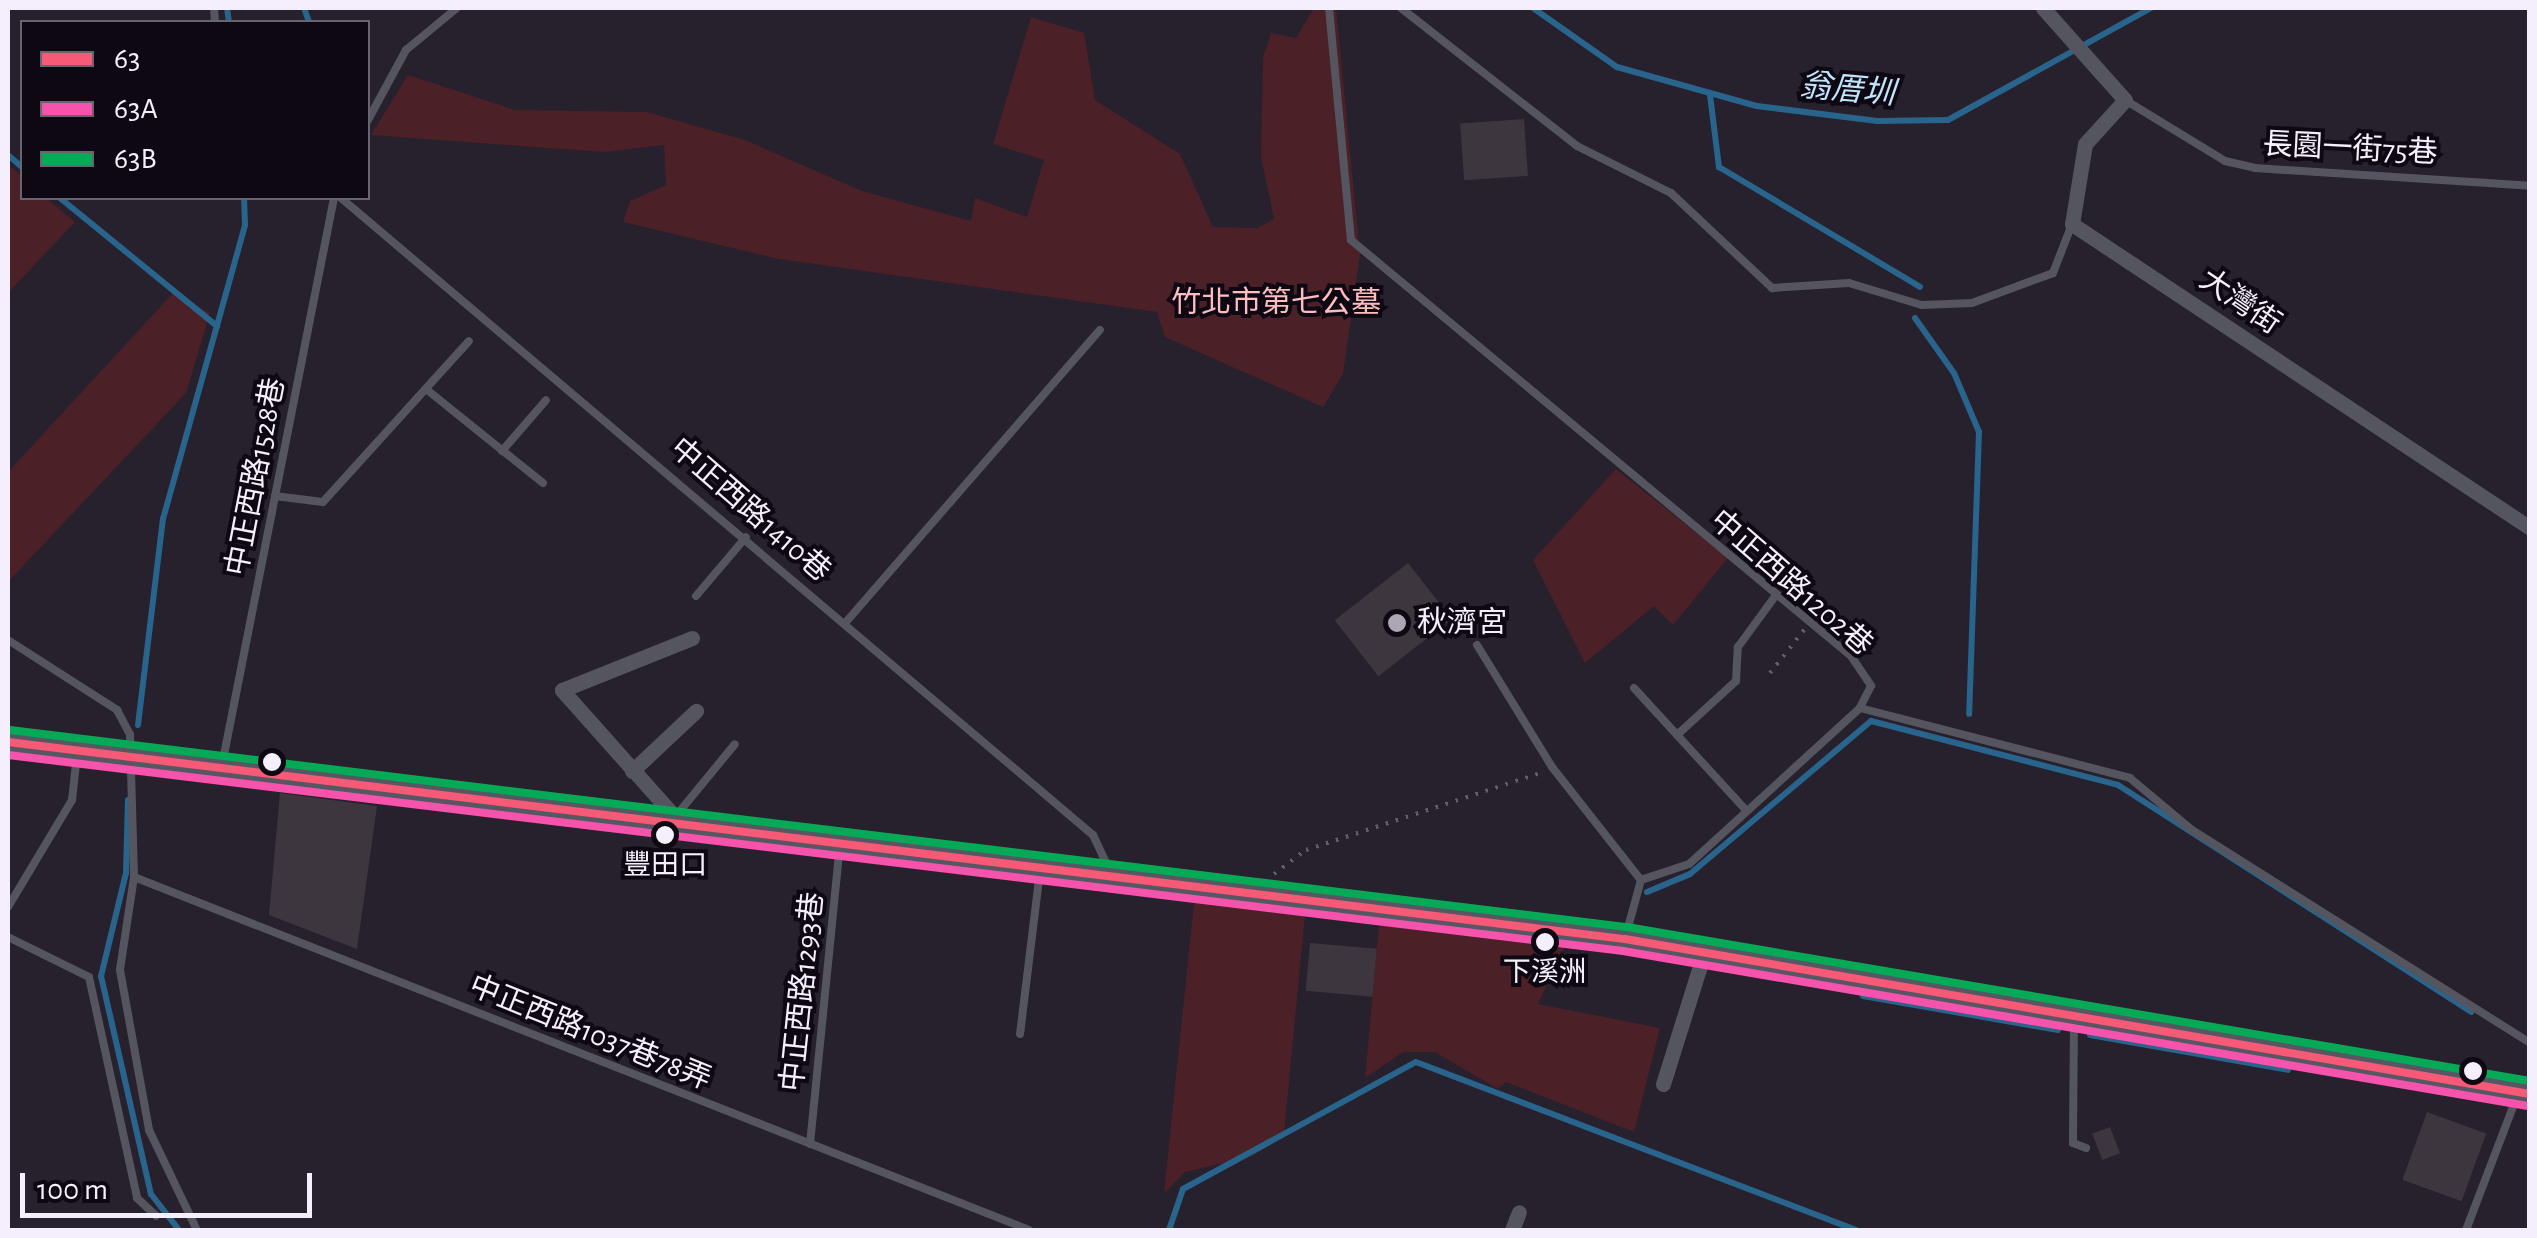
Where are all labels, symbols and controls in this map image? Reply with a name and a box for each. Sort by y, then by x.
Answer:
legend [20,20,370,200]
text: 63 [114,44,140,74]
water label: 翁厝圳 [1798,67,1896,113]
text: 63A [114,94,158,124]
street label: 長園一街75巷 [2262,126,2438,172]
text: 63B [114,144,157,174]
street label: 大灣街 [2193,262,2287,342]
park label: 竹北市第七公墓 [1171,285,1381,321]
street label: 中正西路1528巷 [219,375,293,579]
street label: 中正西路1410巷 [662,431,838,589]
street label: 中正西路1202巷 [1702,503,1880,663]
place label: 秋濟宮 [1417,605,1507,641]
marker: 秋濟宮 [1386,612,1408,634]
unlabelled marker [262,752,282,772]
marker: 豐田口 [655,825,675,845]
place label: 豐田口 [623,849,707,883]
street label: 中正西路1293巷 [775,890,831,1094]
marker: 下溪洲 [1535,932,1555,952]
place label: 下溪洲 [1503,956,1587,990]
street label: 中正西路1037巷78弄 [464,968,716,1098]
unlabelled marker [2463,1061,2483,1081]
scale bar [25,1153,318,1215]
text: 100 m [37,1175,108,1205]

